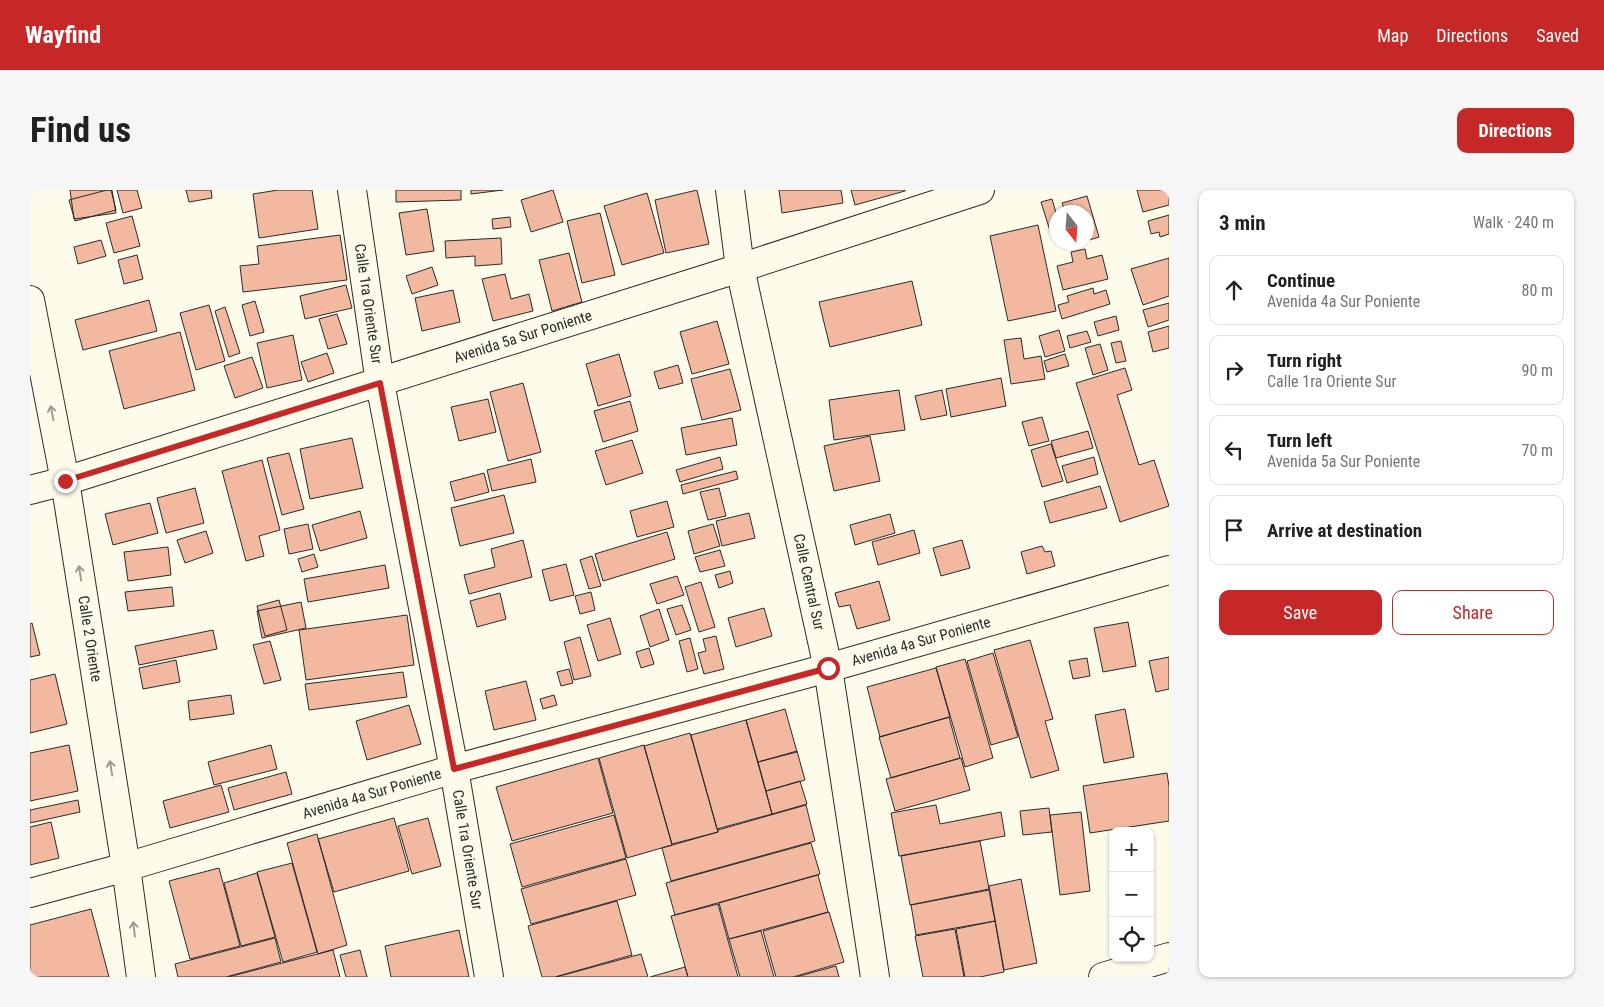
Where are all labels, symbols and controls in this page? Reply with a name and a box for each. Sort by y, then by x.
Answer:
text: Wayfind [25,21,101,49]
text: Map [1377,25,1408,46]
text: Directions [1436,25,1508,46]
text: Saved [1536,25,1579,46]
button: Directions [1457,108,1574,153]
text: Find us [30,110,131,151]
north arrow [1049,205,1094,250]
text: 3 min [1219,211,1266,235]
text: Walk · 240 m [1473,213,1554,232]
street label: Calle 1ra Oriente Sur [351,242,386,366]
text: Continue [1267,269,1335,292]
icon: ahead [1220,276,1248,304]
text: 80 m [1521,281,1553,300]
text: Avenida 4a Sur Poniente [1267,292,1420,311]
street label: Avenida 5a Sur Poniente [451,306,594,367]
text: Turn right [1267,349,1342,372]
icon: right [1220,356,1248,384]
text: 90 m [1521,361,1553,380]
text: Calle 1ra Oriente Sur [1267,372,1396,391]
one-way arrow [47,405,56,421]
text: Turn left [1267,429,1332,452]
icon: left [1220,436,1248,464]
text: 70 m [1521,441,1553,460]
text: Avenida 5a Sur Poniente [1267,452,1420,471]
route end [54,470,77,493]
icon: arrive [1220,516,1248,544]
text: Arrive at destination [1267,519,1422,542]
street label: Calle Central Sur [790,532,828,632]
one-way arrow [74,565,84,581]
button: Save [1219,590,1382,635]
button: Share [1392,590,1554,635]
street label: Calle 2 Oriente [74,594,106,683]
street label: Avenida 4a Sur Poniente [849,613,993,670]
route start [817,657,840,680]
one-way arrow [105,760,115,776]
street label: Avenida 4a Sur Poniente [300,764,443,823]
street label: Calle 1ra Oriente Sur [449,788,487,912]
map controls [1109,827,1154,962]
button: + [1109,827,1154,872]
button: − [1109,872,1154,917]
button: locate [1109,917,1154,962]
one-way arrow [129,921,139,937]

